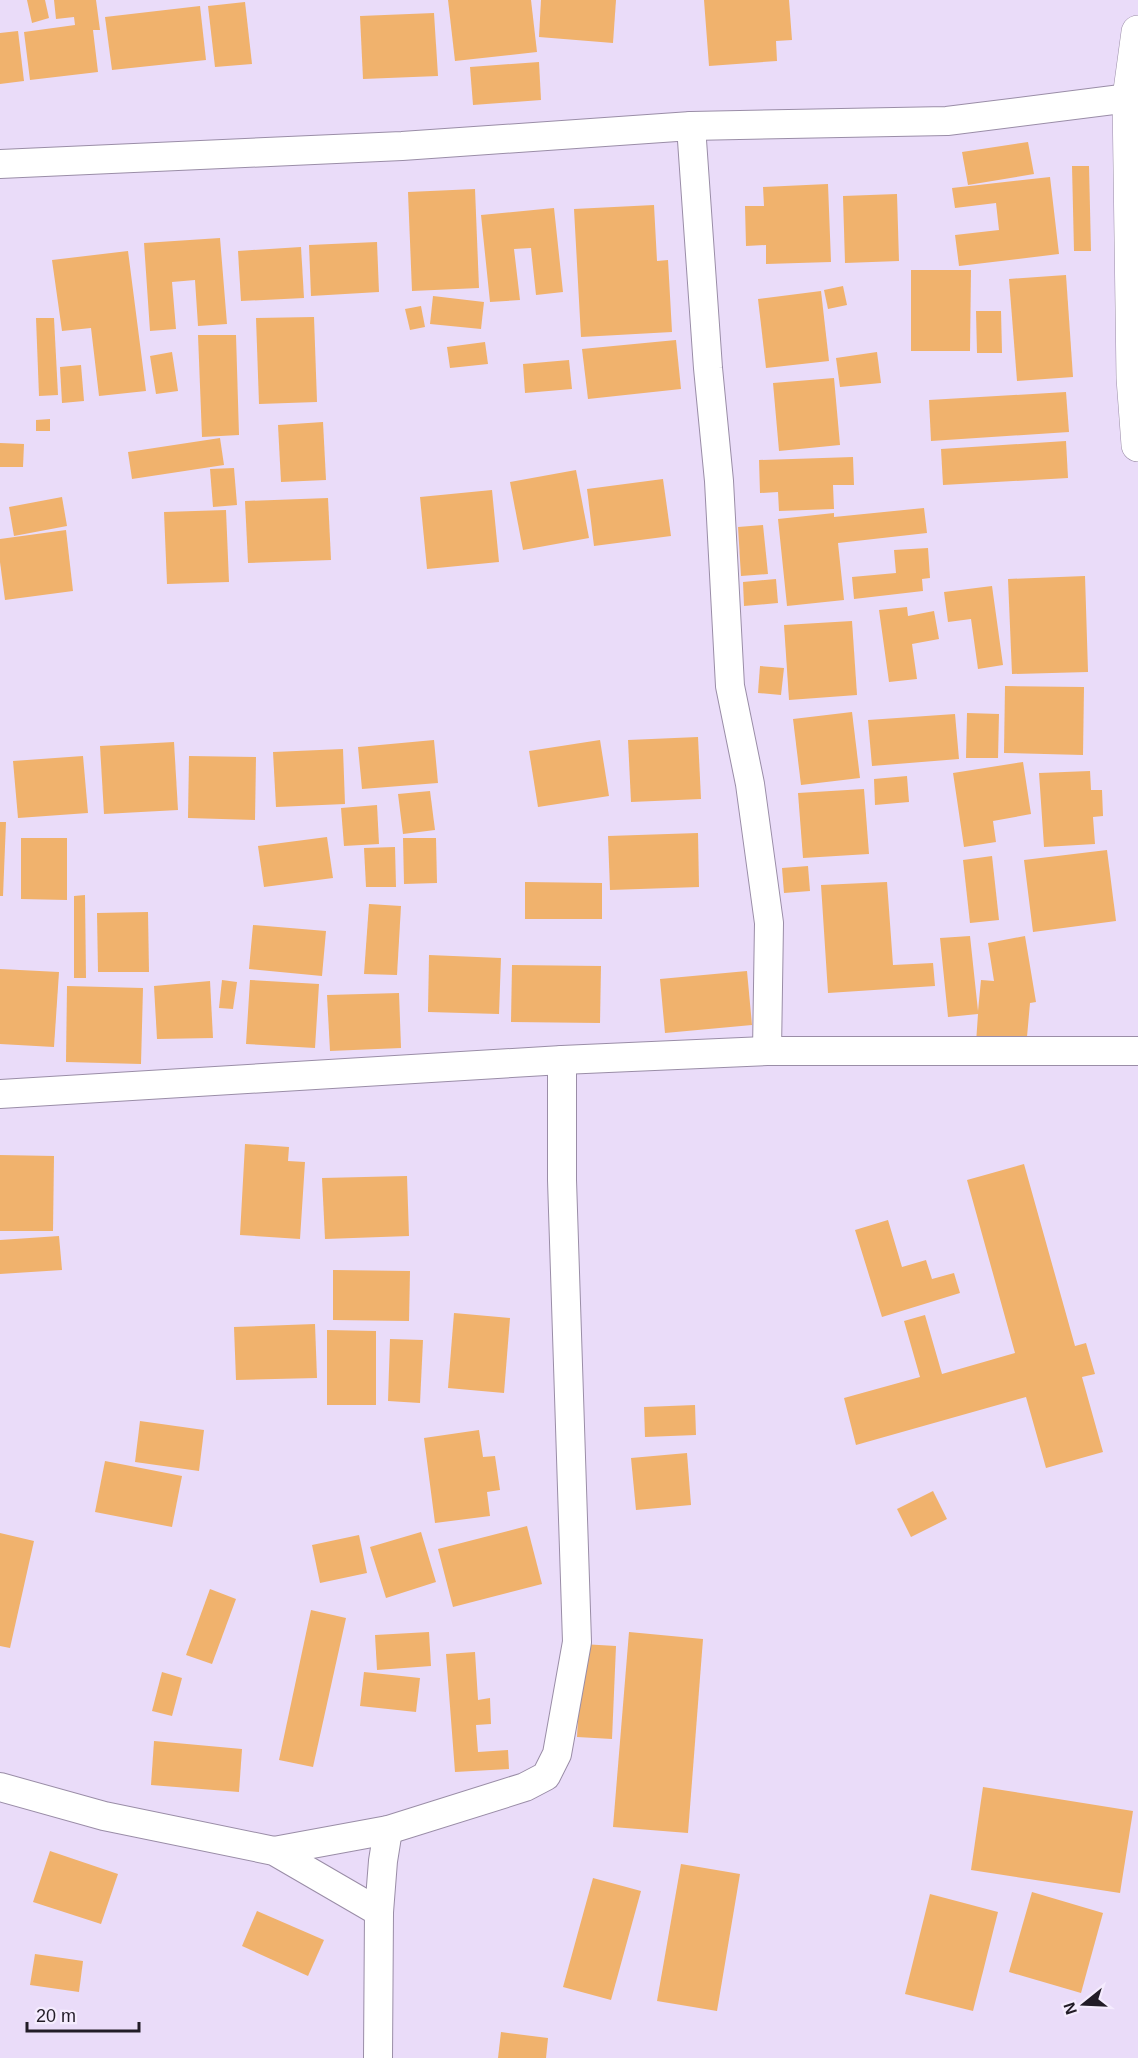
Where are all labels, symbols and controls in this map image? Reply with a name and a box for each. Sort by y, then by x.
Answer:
north arrow [1054,1974,1114,2034]
scale bar [27,1995,140,2033]
text: N [1060,2000,1080,2017]
text: 20 m [36,2006,76,2026]

